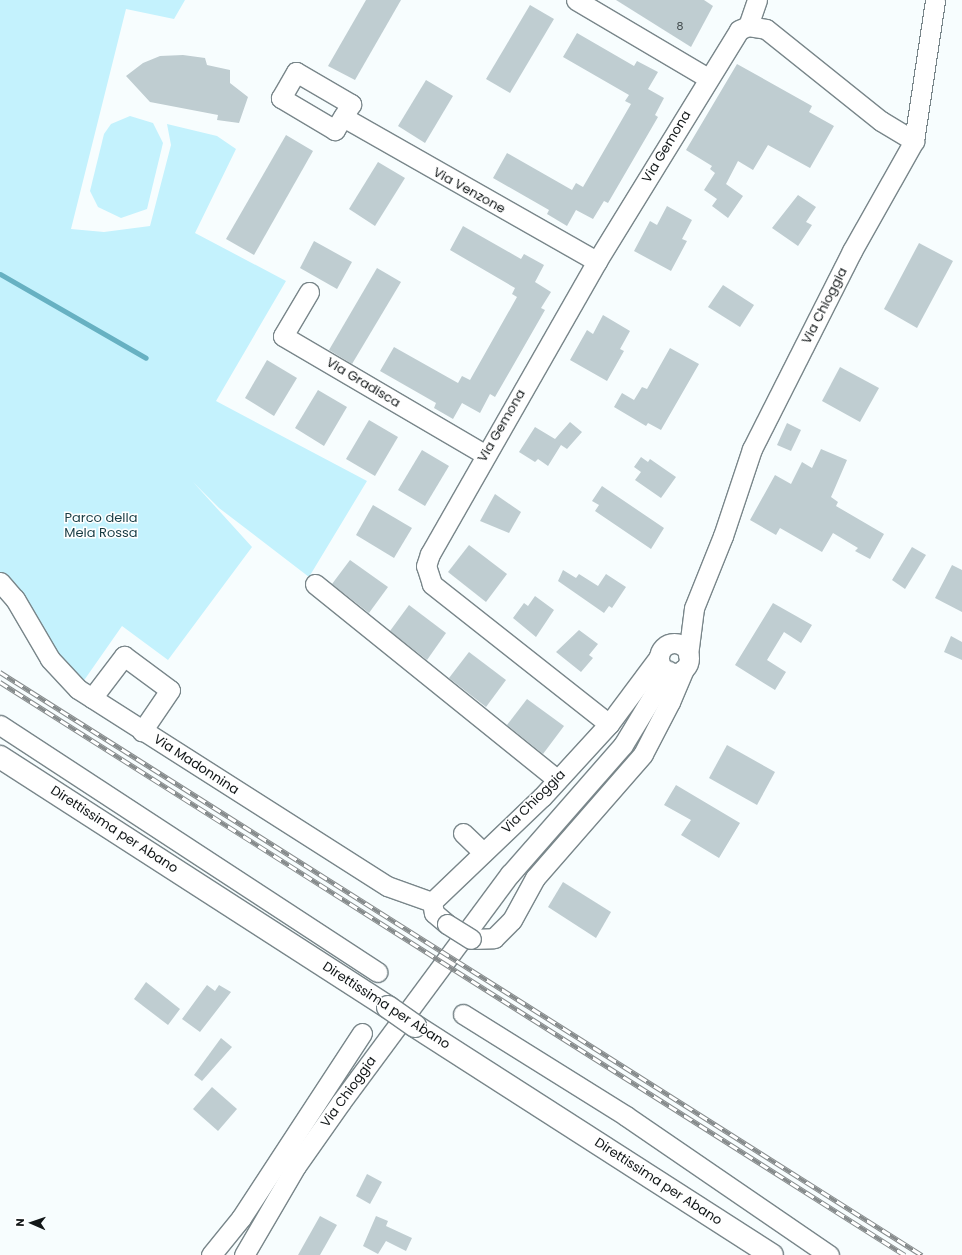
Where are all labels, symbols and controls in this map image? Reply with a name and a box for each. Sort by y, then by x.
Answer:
house number: 8 [677,19,683,33]
street label: Via Gemona [639,108,695,186]
street label: Via Venzone [430,165,508,217]
street label: Via Chioggia [799,265,851,347]
street label: Via Gradisca [323,355,403,411]
street label: Via Gemona [475,387,529,465]
park label: Parco della Mela Rossa [64,511,138,542]
street label: Via Madonnina [151,732,241,798]
street label: Via Chioggia [499,767,569,837]
street label: Direttissima per Abano [47,783,181,877]
street label: Direttissima per Abano [319,959,453,1053]
street label: Via Chioggia [318,1054,380,1130]
street label: Direttissima per Abano [591,1135,725,1229]
north arrow [12,1203,52,1243]
text: N [12,1218,28,1227]

